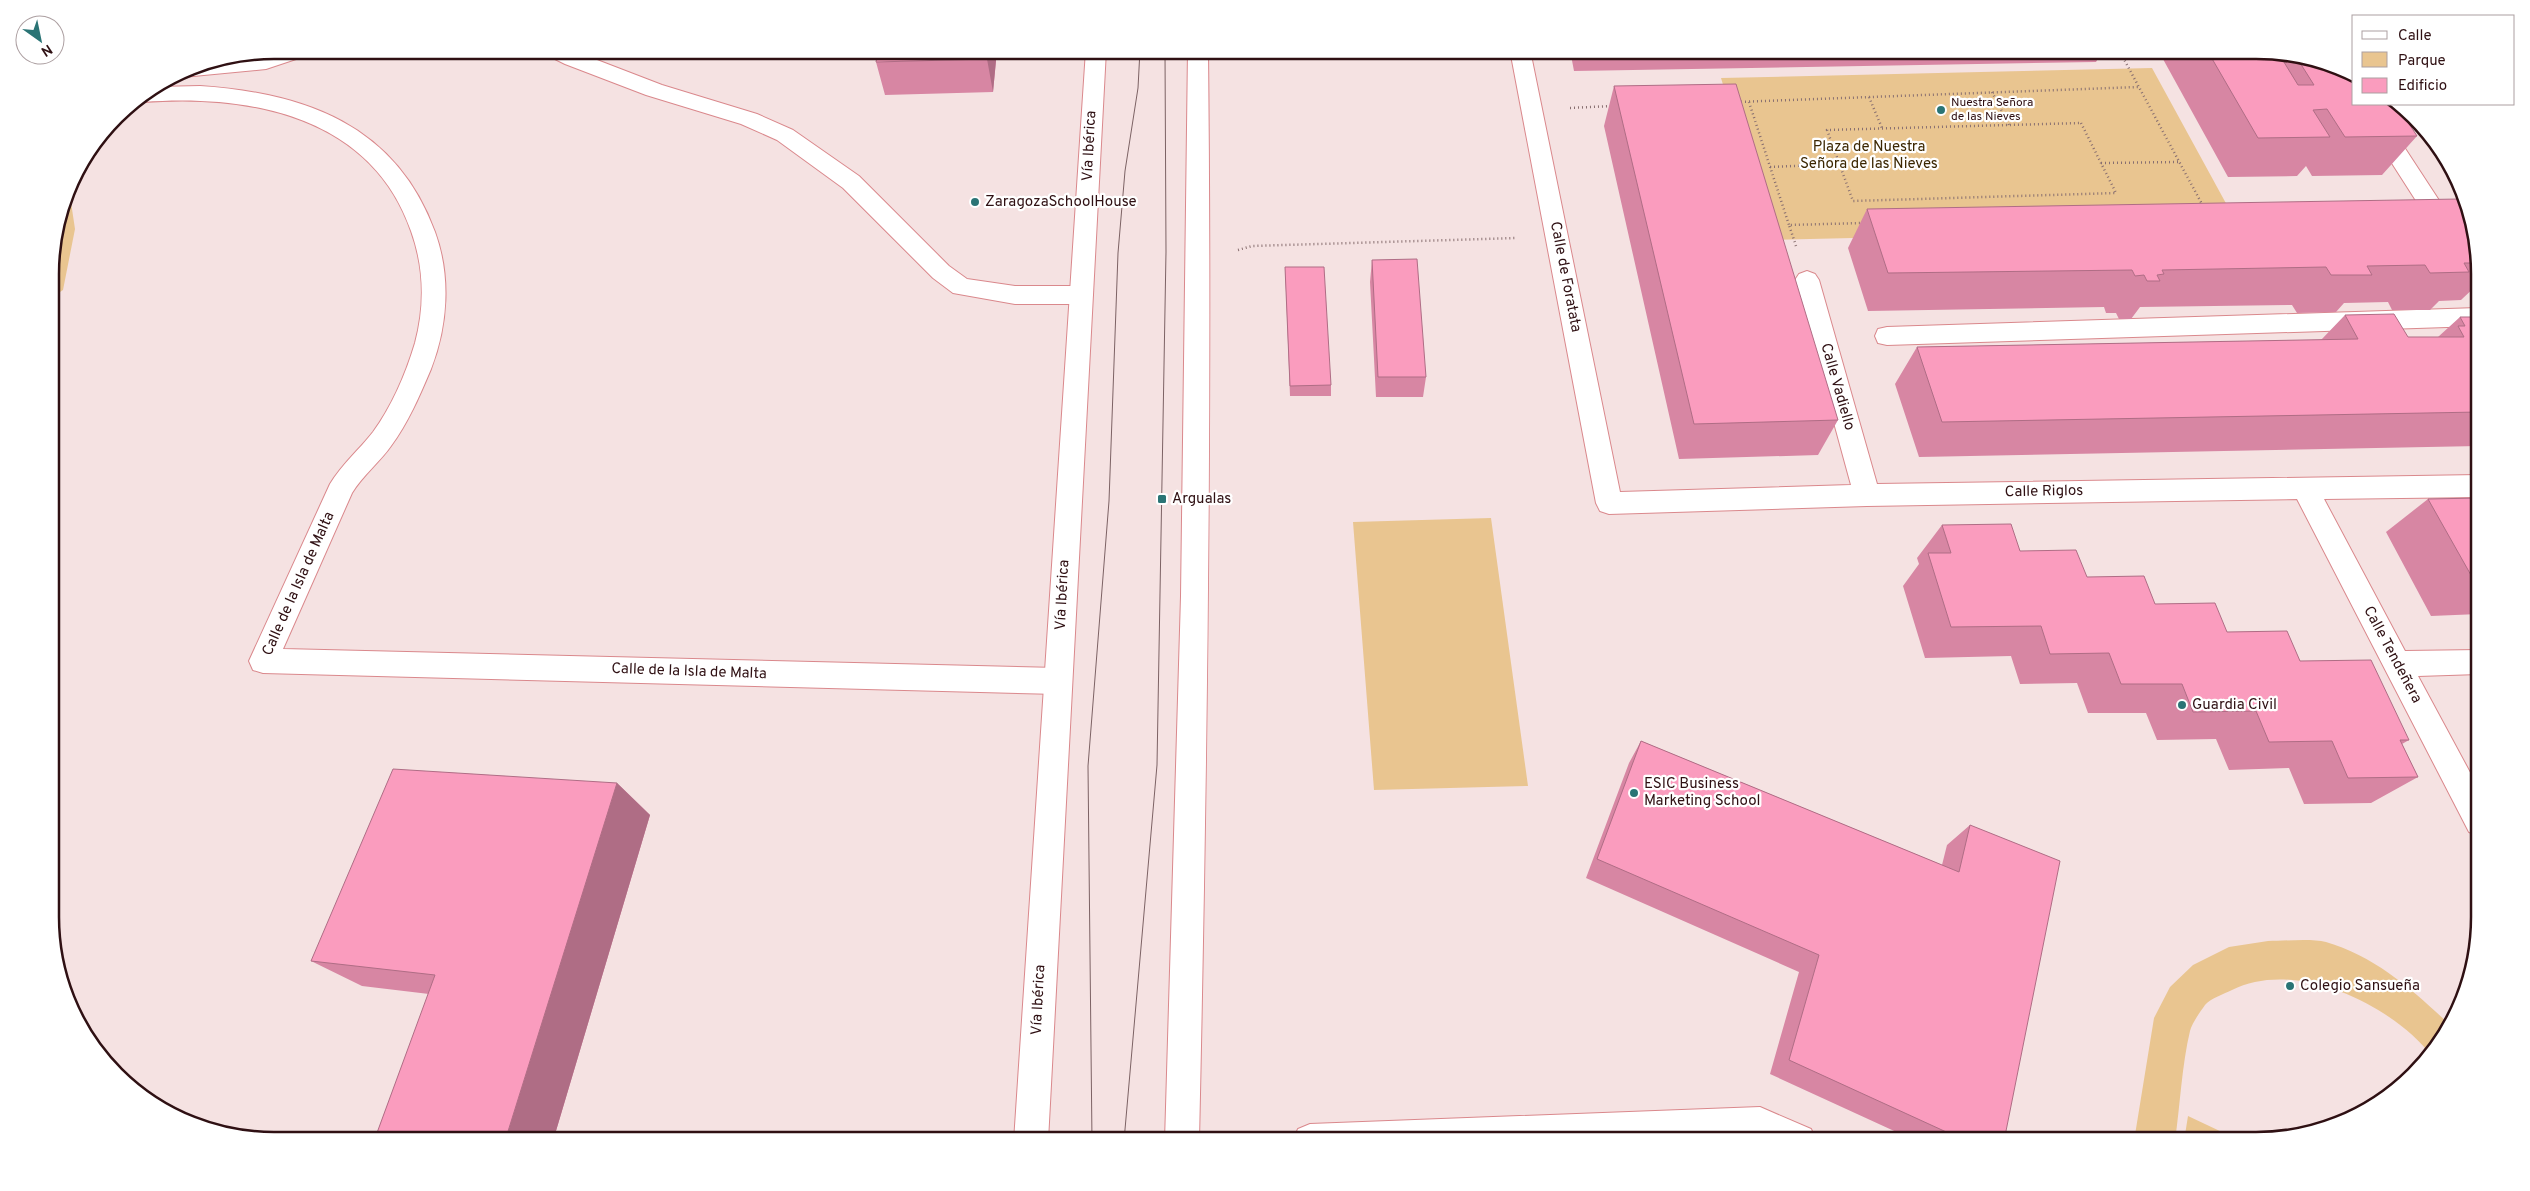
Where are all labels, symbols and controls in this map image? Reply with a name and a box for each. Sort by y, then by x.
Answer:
north arrow [15,15,65,65]
legend [2352,15,2515,105]
text: Calle [2398,27,2432,46]
text: N [37,40,55,60]
text: Parque [2398,52,2446,71]
text: Edificio [2398,77,2447,96]
place label: Nuestra Señora de las Nieves [1951,95,2033,125]
marker: Nuestra Señora de las Nieves [1935,104,1947,116]
street label: Vía Ibérica [1079,110,1101,182]
park label: Plaza de Nuestra Señora de las Nieves [1800,138,1938,174]
place label: ZaragozaSchoolHouse [985,193,1137,212]
marker: ZaragozaSchoolHouse [969,196,981,208]
street label: Calle de Foratata [1545,220,1585,334]
street label: Calle Vadiello [1815,341,1859,433]
street label: Calle Riglos [2005,482,2083,502]
place label: Argualas [1172,490,1231,509]
marker: Argualas [1156,493,1168,505]
street label: Calle de la Isla de Malta [259,509,339,659]
street label: Vía Ibérica [1052,559,1074,631]
street label: Calle Tendeñera [2358,603,2426,707]
street label: Calle de la Isla de Malta [611,660,767,684]
place label: Guardia Civil [2192,696,2277,715]
marker: Guardia Civil [2176,699,2188,711]
place label: ESIC Business Marketing School [1644,775,1761,811]
marker: ESIC Business Marketing School [1628,787,1640,799]
street label: Vía Ibérica [1028,964,1050,1036]
place label: Colegio Sansueña [2300,977,2420,996]
marker: Colegio Sansueña [2284,980,2296,992]

